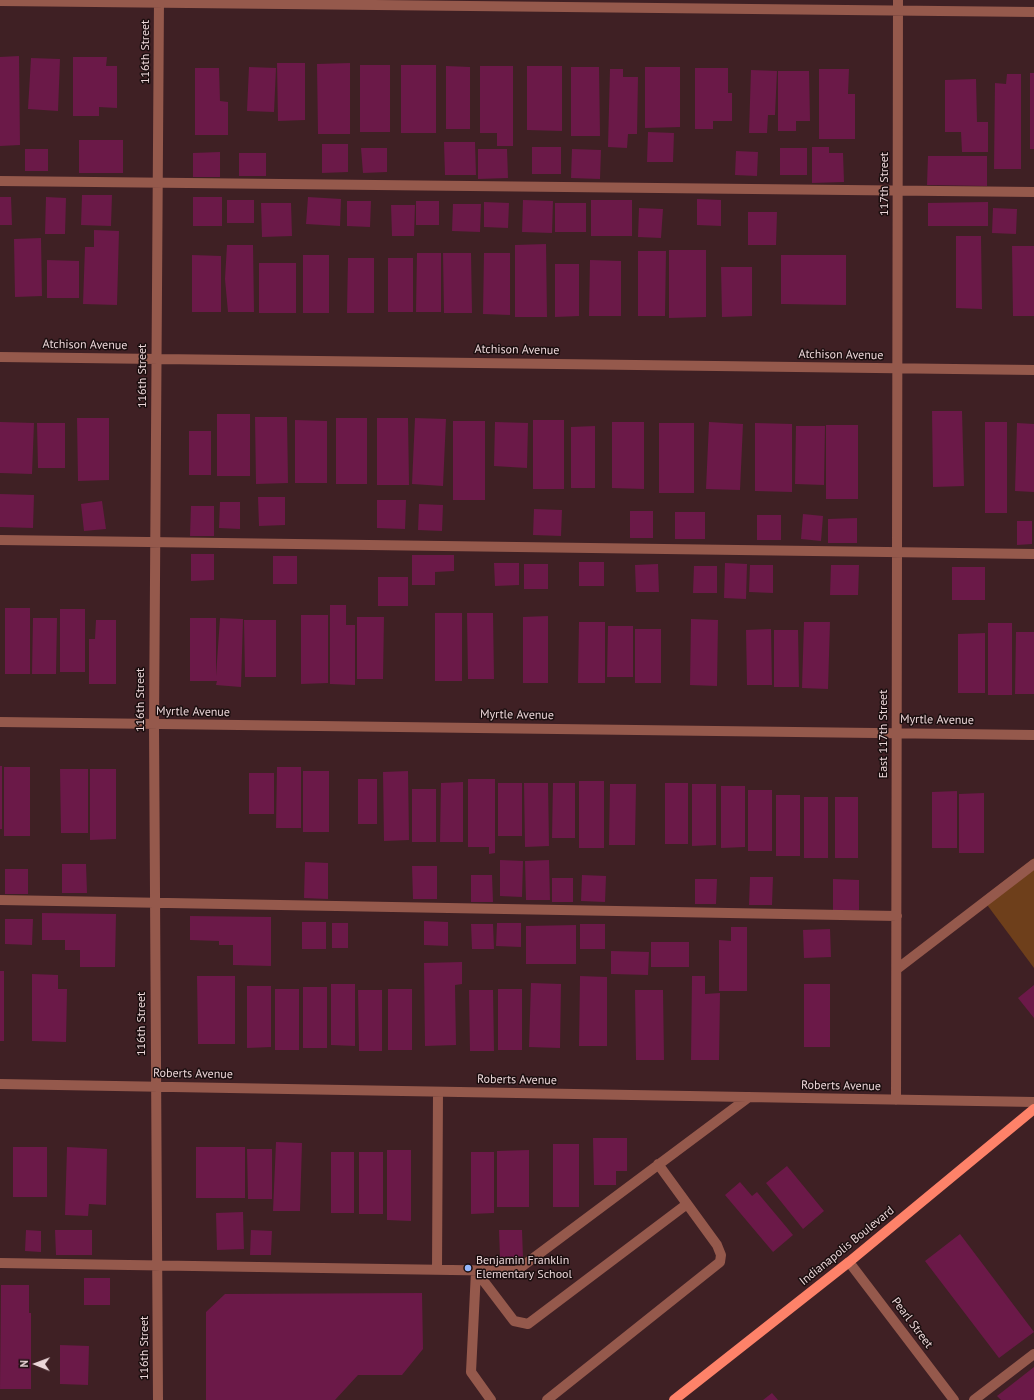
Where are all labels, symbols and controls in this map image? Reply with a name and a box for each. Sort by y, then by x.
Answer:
street label: 116th Street [139,20,153,84]
street label: 117th Street [878,152,892,216]
street label: Atchison Avenue [43,337,127,353]
street label: Atchison Avenue [475,342,559,358]
street label: 116th Street [136,344,150,408]
street label: Atchison Avenue [799,347,883,363]
street label: 116th Street [134,668,148,732]
street label: East 117th Street [877,690,891,778]
street label: Myrtle Avenue [156,704,230,720]
street label: Myrtle Avenue [480,707,554,723]
street label: Myrtle Avenue [900,712,974,728]
street label: 116th Street [135,992,149,1056]
street label: Roberts Avenue [153,1066,233,1082]
street label: Roberts Avenue [477,1072,557,1088]
street label: Roberts Avenue [801,1078,881,1094]
street label: Indianapolis Boulevard [797,1203,897,1289]
place label: Benjamin Franklin Elementary School [476,1254,572,1282]
marker: Benjamin Franklin Elementary School [463,1263,473,1273]
street label: Pearl Street [888,1295,936,1351]
street label: 116th Street [138,1316,152,1380]
north arrow [16,1344,56,1384]
text: N [17,1360,31,1368]

